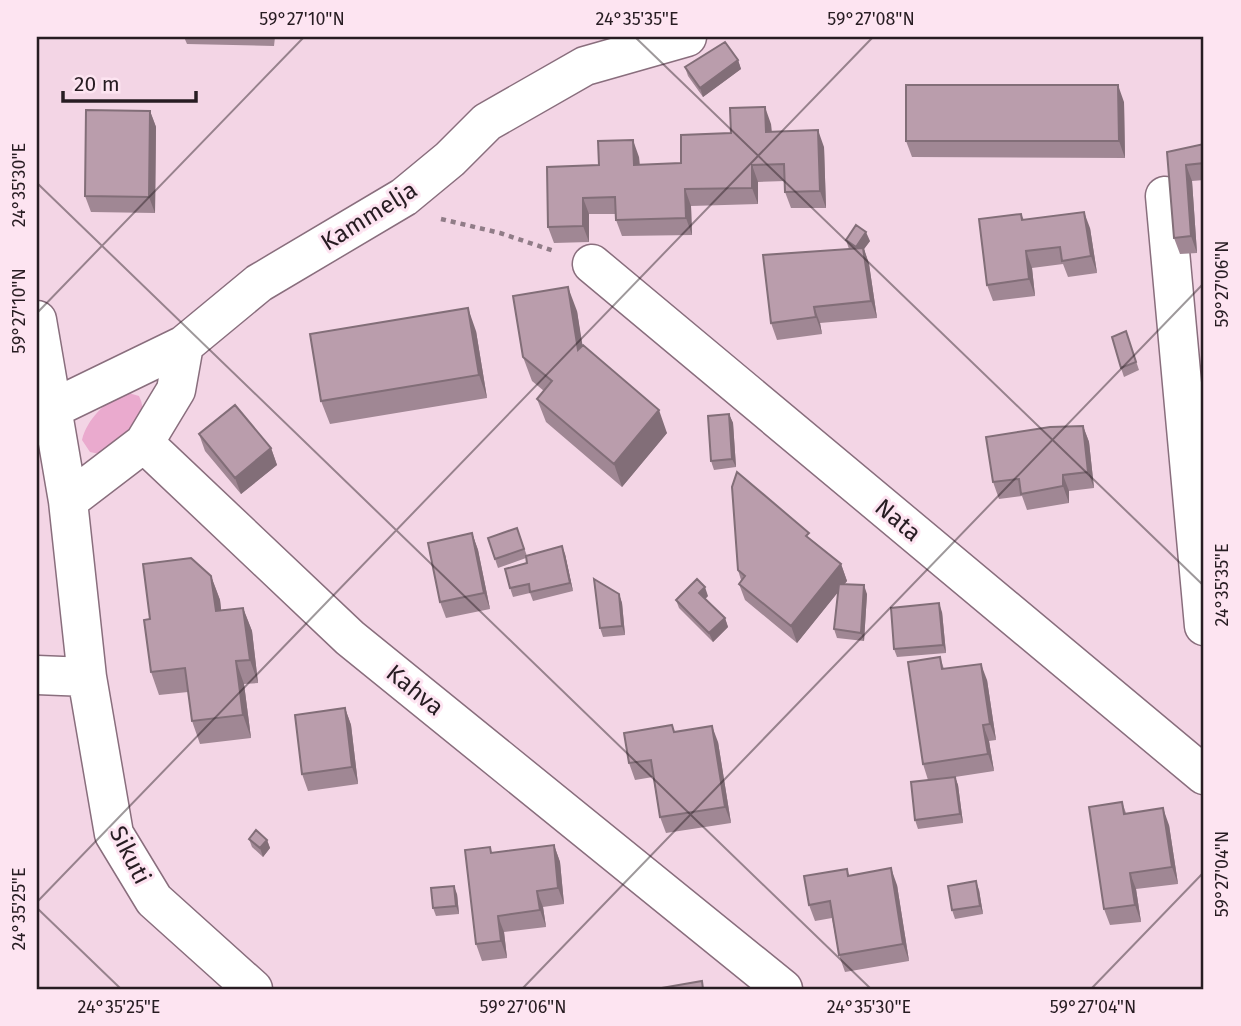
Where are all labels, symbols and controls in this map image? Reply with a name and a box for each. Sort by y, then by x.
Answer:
text: 59°27'10"N [259,8,345,30]
text: 24°35'35"E [595,8,679,30]
text: 59°27'08"N [827,8,915,30]
scale bar [63,60,196,104]
text: 20 m [74,71,120,97]
text: 24°35'30"E [8,143,30,227]
street label: Kammelja [316,175,422,257]
text: 59°27'06"N [1211,240,1233,328]
text: 59°27'10"N [8,268,30,354]
street label: Nata [869,493,927,547]
text: 24°35'35"E [1211,543,1233,627]
street label: Kahva [381,659,449,721]
street label: Sikuti [104,821,156,889]
text: 59°27'04"N [1211,831,1233,917]
text: 24°35'25"E [8,867,30,951]
text: 24°35'25"E [77,996,161,1018]
text: 59°27'06"N [479,996,567,1018]
text: 24°35'30"E [827,996,911,1018]
text: 59°27'04"N [1050,996,1136,1018]

